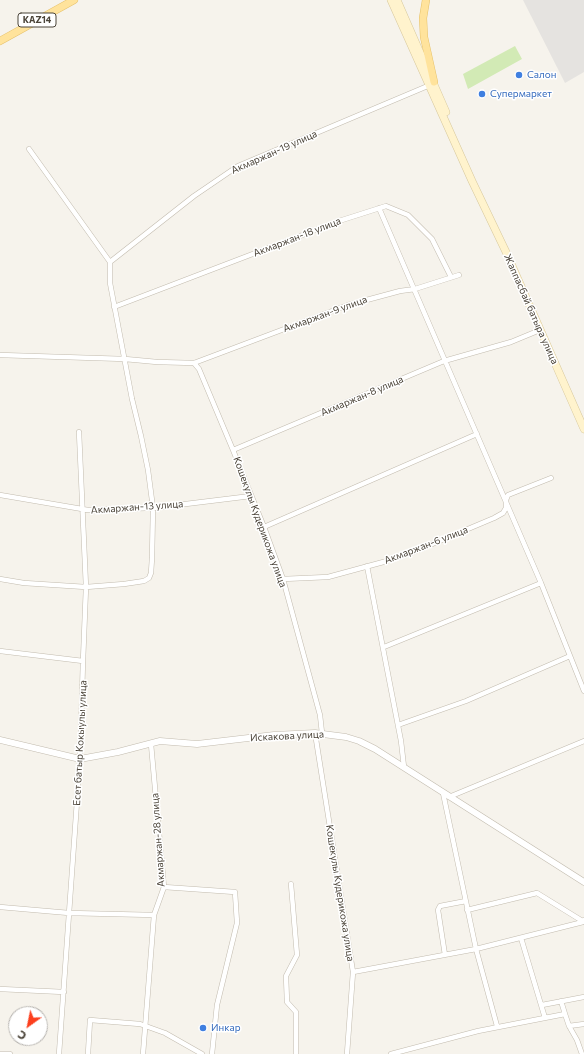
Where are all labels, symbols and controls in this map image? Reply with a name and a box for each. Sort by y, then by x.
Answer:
road number: KAZ14 [18,13,56,27]
place label: Салон [527,69,556,81]
marker: Салон [514,70,524,80]
place label: Супермаркет [490,88,552,100]
marker: Супермаркет [477,89,487,99]
street label: Акмаржан-19 улица [229,128,319,176]
street label: Акмаржан-18 улица [252,215,342,259]
street label: Жаппасбай батыра улица [501,252,561,366]
street label: Акмаржан-9 улица [281,293,369,335]
street label: Акмаржан-8 улица [319,373,405,419]
street label: Кошекулы Кудерикожа улица [231,455,289,589]
street label: Акмаржан-13 улица [90,498,184,516]
street label: Акмаржан-6 улица [383,524,469,566]
street label: Есет батыр Кокыулы улица [71,680,89,806]
street label: Искакова улица [250,728,324,744]
street label: Акмаржан-28 улица [149,793,167,887]
street label: Кошекулы Кудерикожа улица [323,824,357,962]
north arrow [8,1006,48,1046]
place label: Инкар [211,1022,241,1034]
marker: Инкар [198,1023,208,1033]
text: С [15,1028,28,1043]

